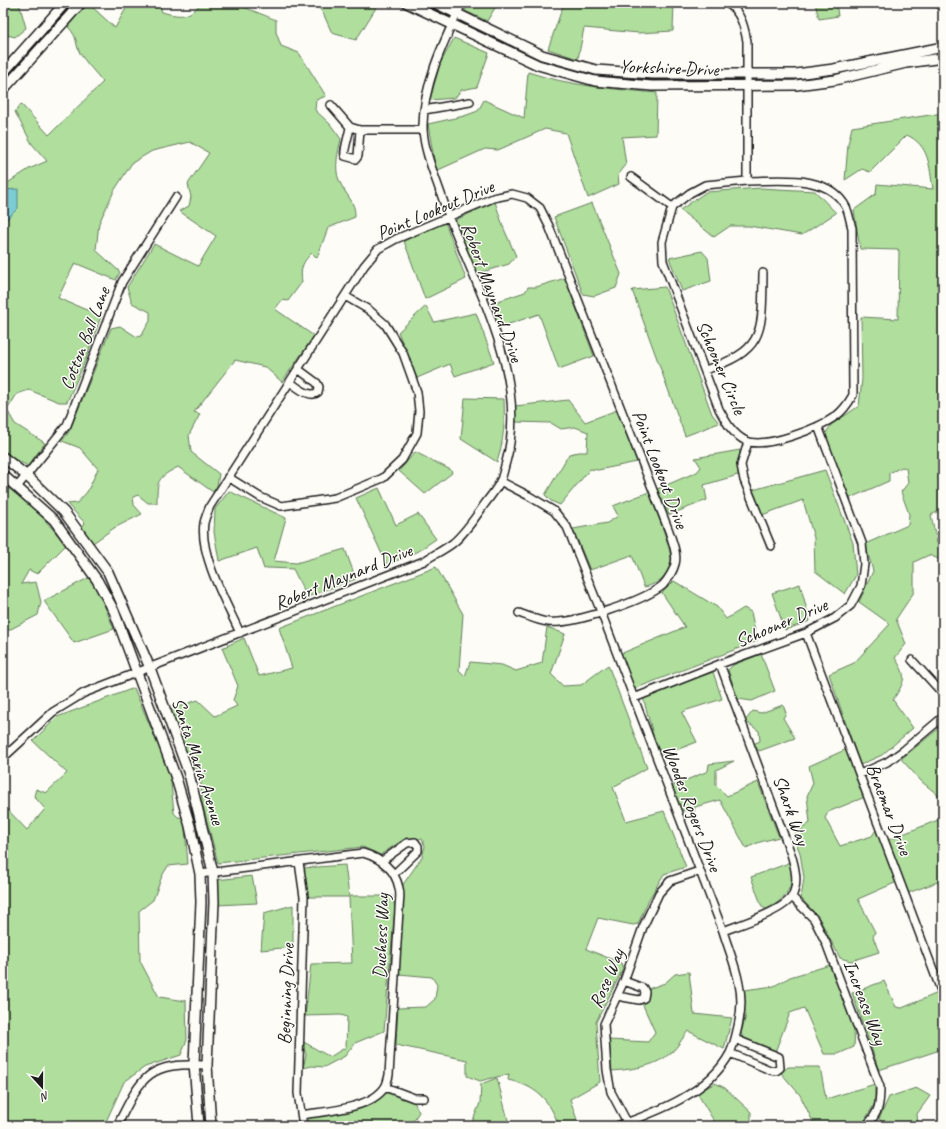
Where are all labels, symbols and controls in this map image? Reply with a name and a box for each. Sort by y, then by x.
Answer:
street label: Yorkshire Drive [619,54,721,82]
street label: Point Lookout Drive [373,174,499,245]
street label: Robert Maynard Drive [456,219,529,367]
street label: Cotton Ball Lane [54,282,116,393]
street label: Schooner Circle [691,317,752,420]
street label: Point Lookout Drive [626,407,694,534]
street label: Robert Maynard Drive [271,538,417,615]
street label: Schooner Drive [732,592,833,653]
street label: Santa Maria Avenue [166,695,230,830]
street label: Woodes Rogers Drive [657,742,728,877]
street label: Braemar Drive [861,760,918,860]
street label: Shark Way [767,772,815,850]
street label: Duchess Way [368,892,395,979]
street label: Beginning Drive [272,941,300,1045]
street label: Rose Way [584,944,631,1012]
street label: Increase Way [838,957,893,1050]
north arrow [22,1067,62,1107]
text: N [38,1089,51,1105]

